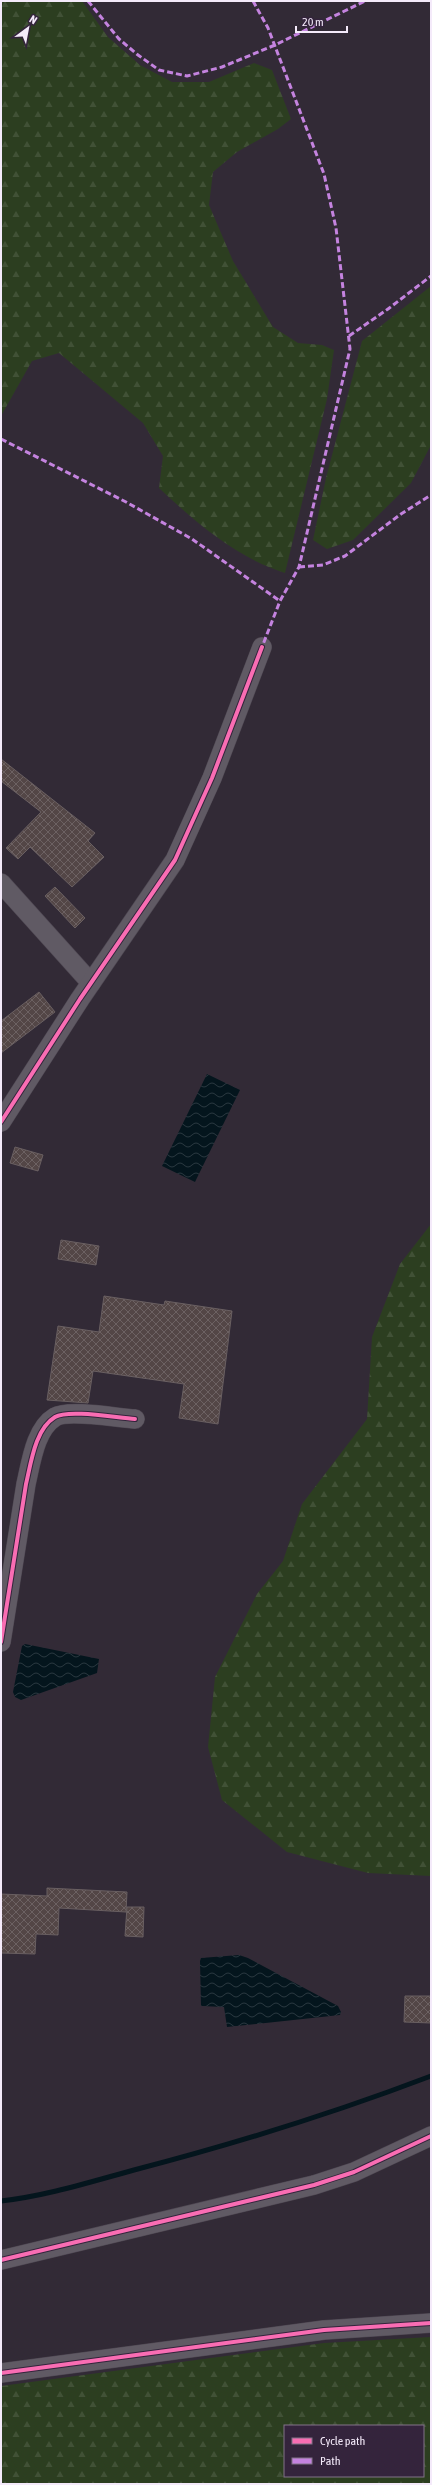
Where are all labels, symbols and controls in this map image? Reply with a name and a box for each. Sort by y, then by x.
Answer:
north arrow [8,8,48,48]
scale bar [296,8,347,34]
text: N [27,13,39,26]
text: 20 m [302,15,324,29]
legend [284,2425,424,2477]
text: Cycle path [320,2434,365,2448]
text: Path [320,2454,341,2468]

